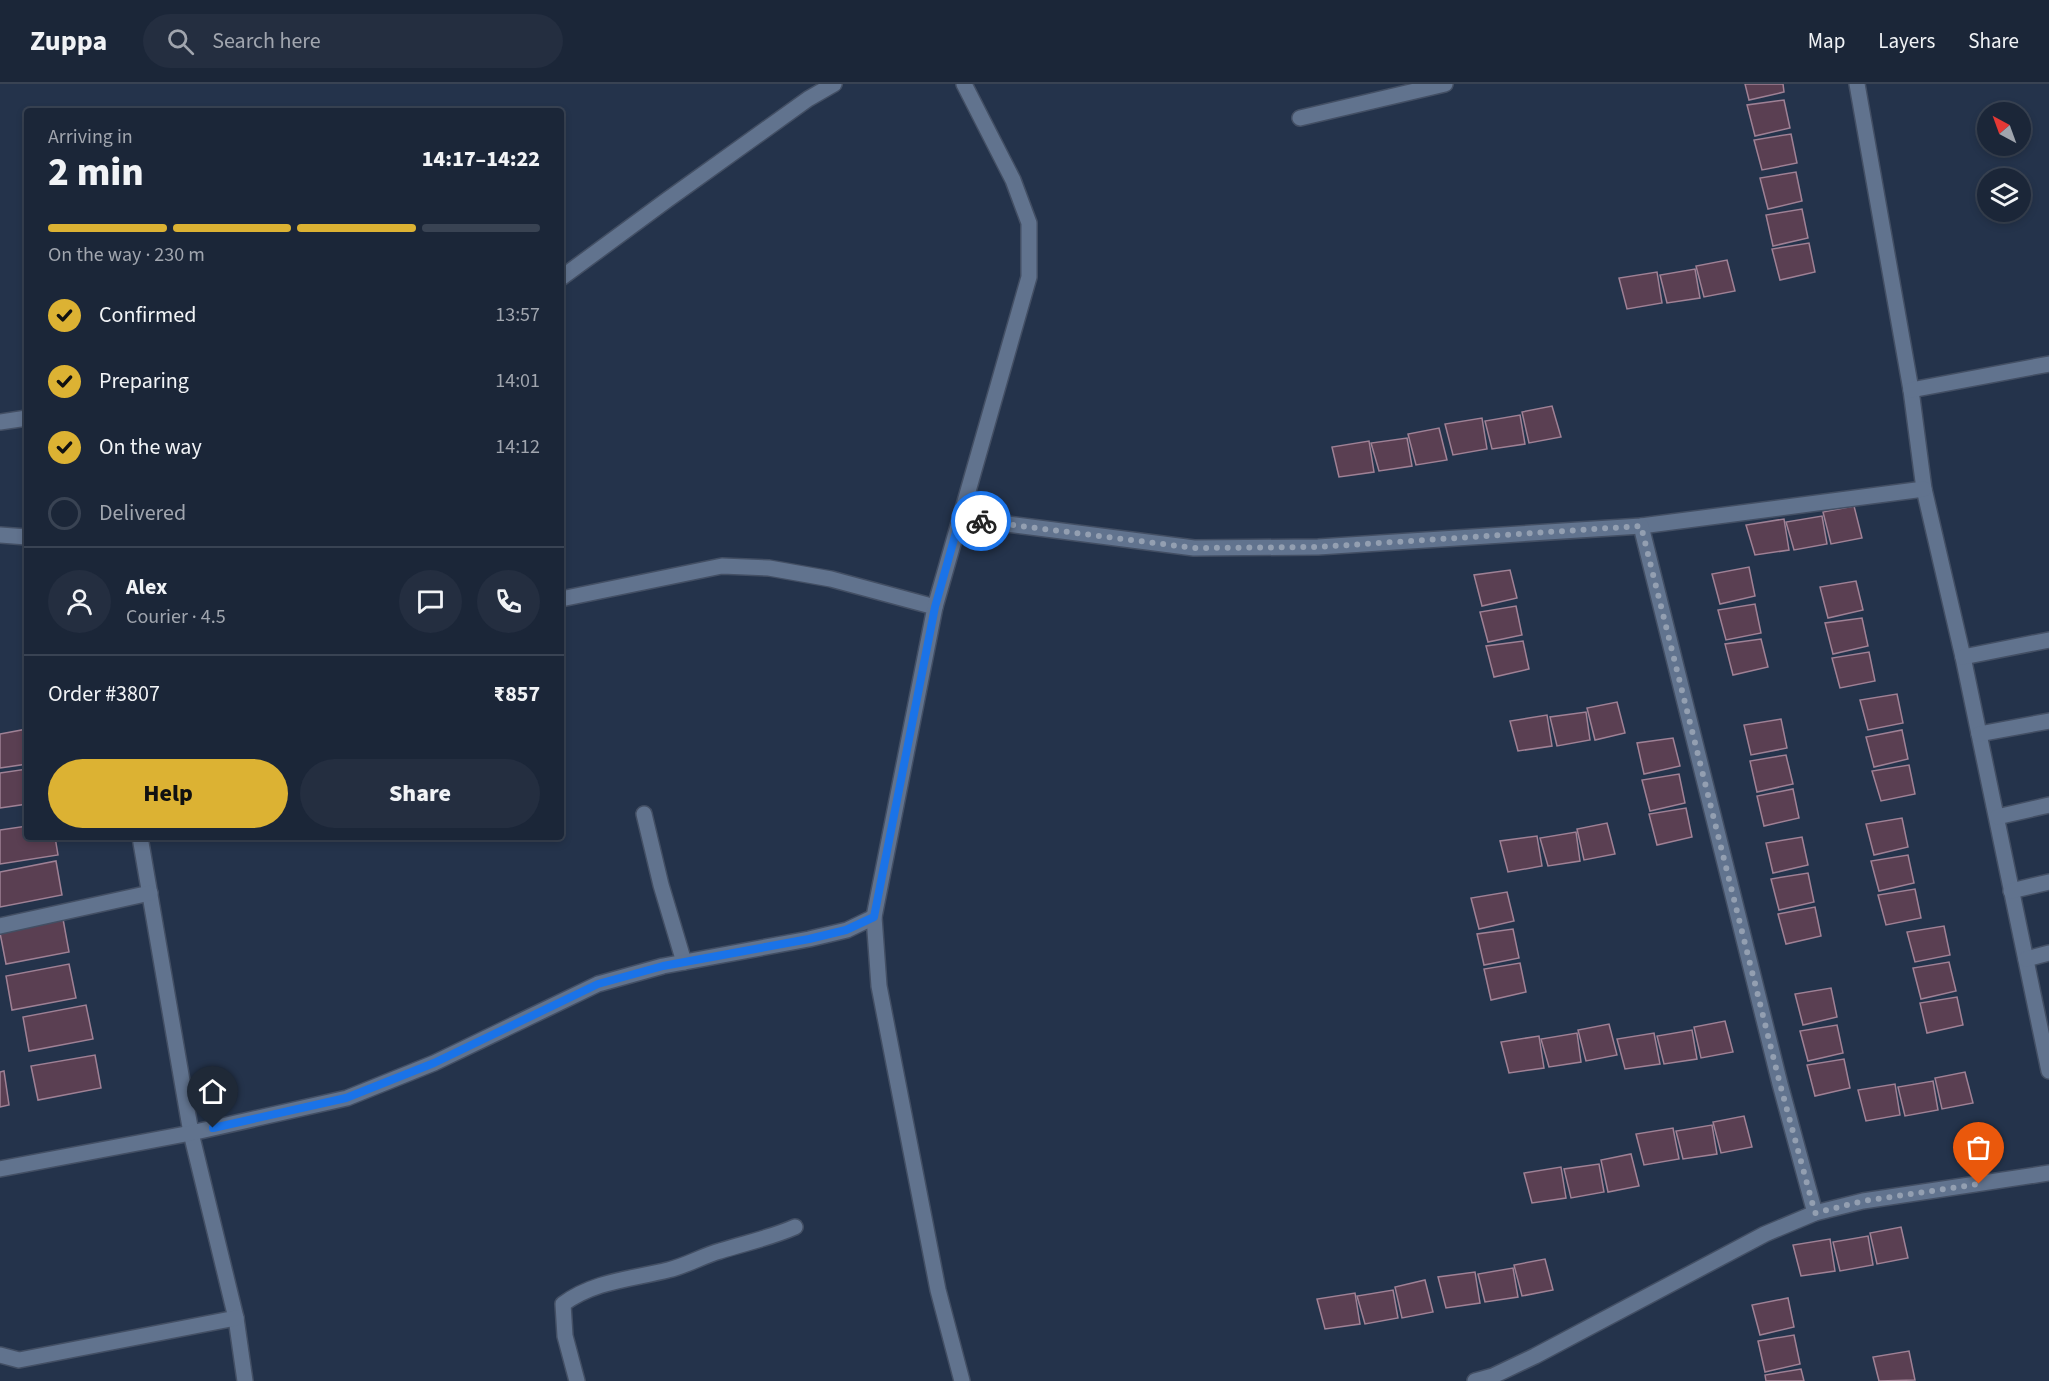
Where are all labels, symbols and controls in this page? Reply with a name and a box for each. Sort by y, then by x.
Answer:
search box [143,14,563,68]
text: Zuppa [30,21,107,61]
icon: search [164,25,197,58]
text: Search here [212,25,321,57]
text: Map [1808,26,1845,56]
text: Layers [1878,26,1935,56]
text: Share [1968,26,2019,56]
north arrow [1977,102,2031,156]
map controls [1977,102,2031,222]
text: Arriving in [48,123,133,151]
text: 14:17–14:22 [422,143,540,175]
text: 2 min [48,145,144,201]
button: layers [1977,168,2031,222]
text: On the way · 230 m [48,241,205,269]
icon: check [48,299,81,332]
text: Confirmed [99,299,196,331]
text: 13:57 [495,301,540,329]
icon: check [48,365,81,398]
text: Preparing [99,365,189,397]
text: 14:01 [495,367,540,395]
icon: check [48,431,81,464]
text: On the way [99,431,202,463]
text: 14:12 [495,433,540,461]
courier [951,491,1011,551]
text: Delivered [99,497,186,529]
icon: bike [965,505,998,538]
button: person [48,570,111,633]
button: chat [399,570,462,633]
button: phone [477,570,540,633]
text: Alex [126,571,167,603]
text: Courier · 4.5 [126,603,226,631]
text: Order #3807 [48,678,160,710]
text: ₹857 [494,678,540,710]
button: Help [48,759,288,828]
button: Share [300,759,540,828]
pin [187,1066,238,1128]
icon: home [196,1075,229,1108]
pin [1953,1122,2004,1184]
icon: bag [1962,1131,1995,1164]

